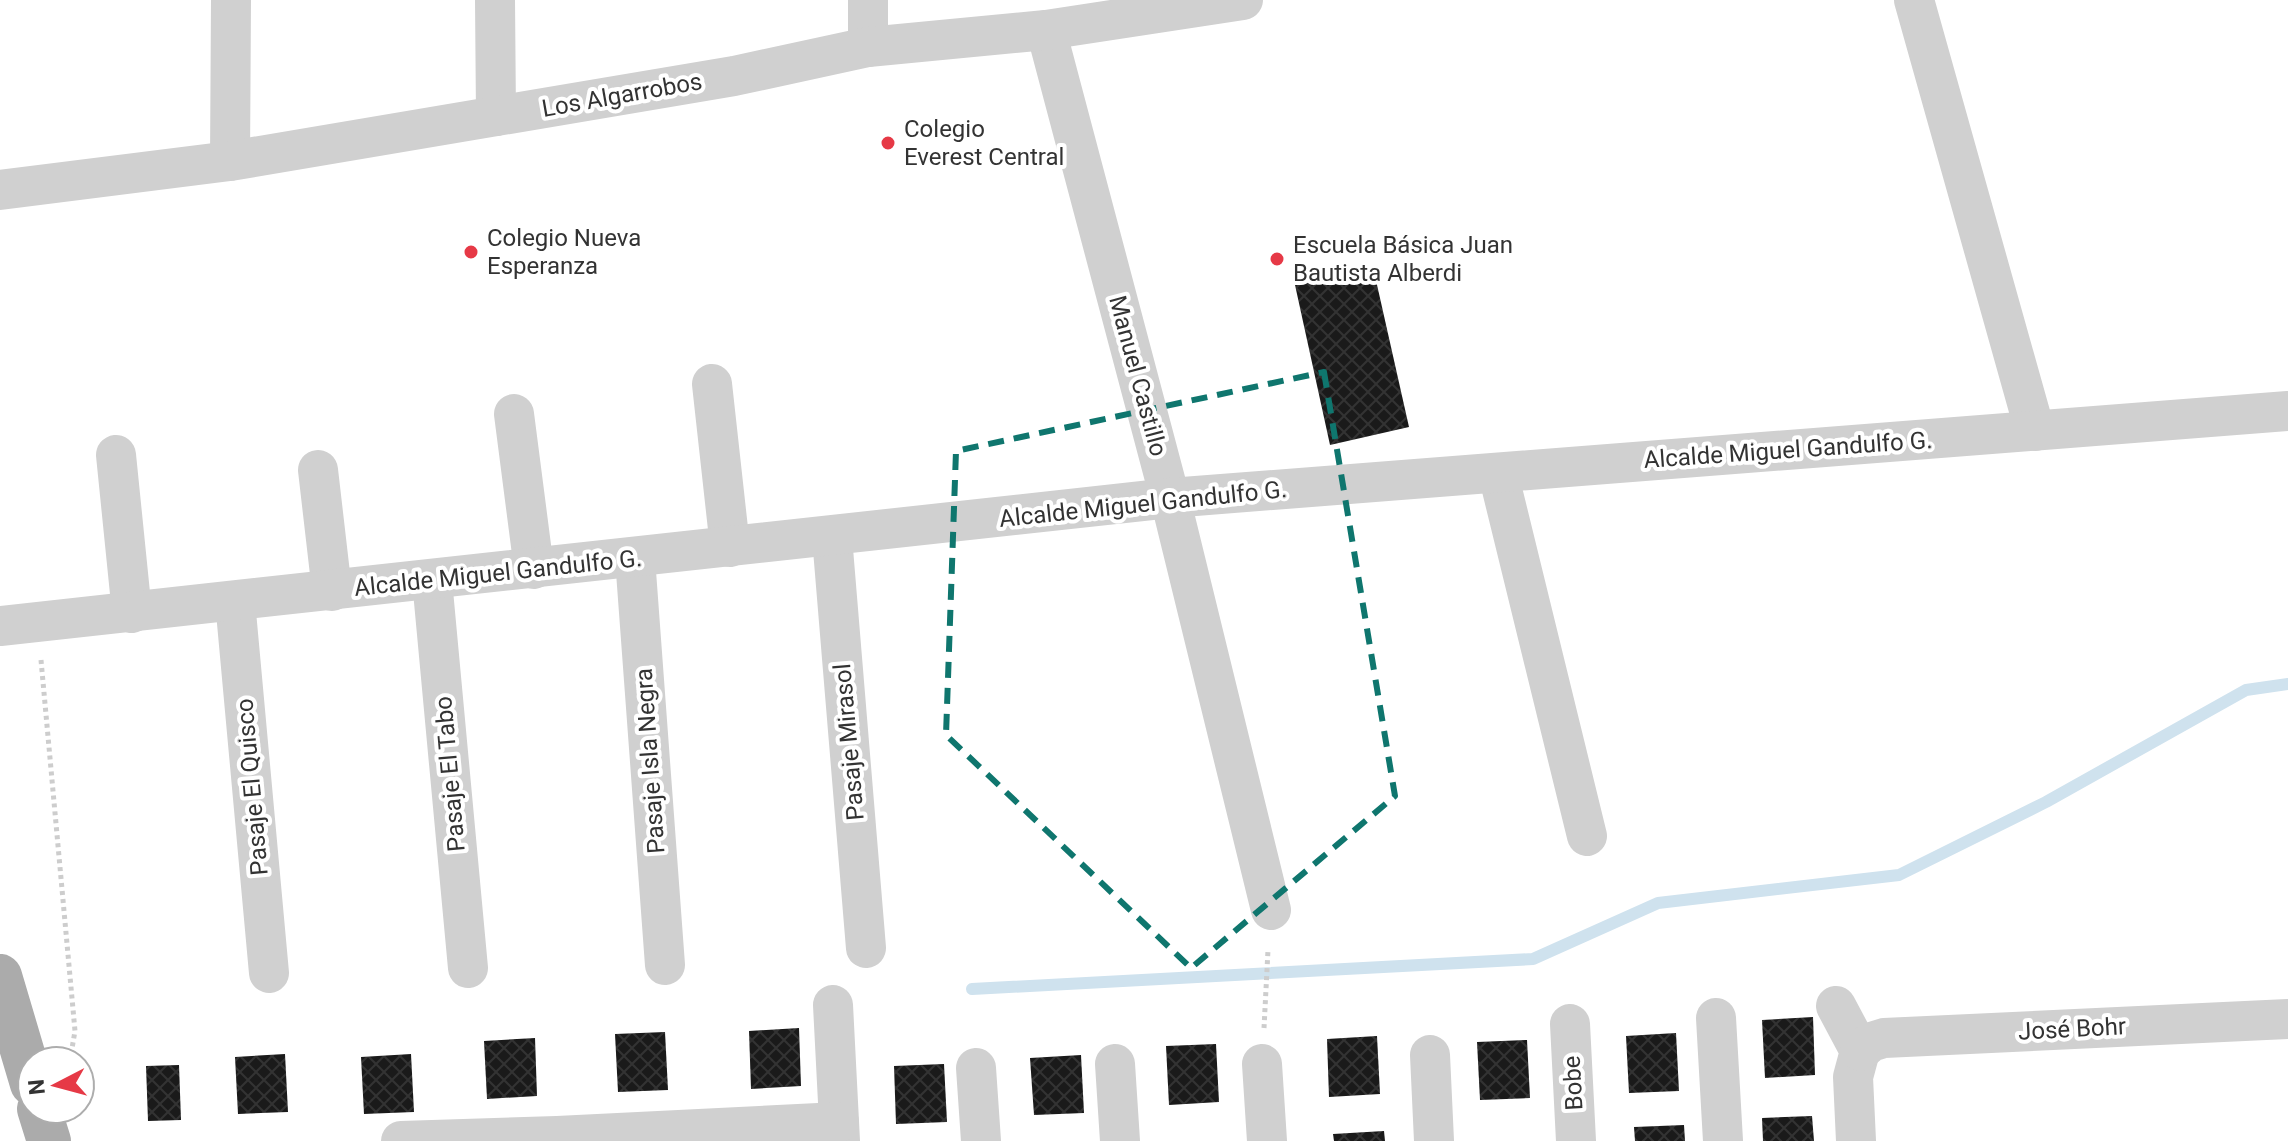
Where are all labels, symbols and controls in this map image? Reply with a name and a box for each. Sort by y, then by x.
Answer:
street label: Los Algarrobos [540,67,704,123]
place label: Colegio Everest Central [904,115,1064,171]
marker: Colegio Everest Central [879,134,897,152]
place label: Colegio Nueva Esperanza [487,224,641,280]
place label: Escuela Básica Juan Bautista Alberdi [1293,231,1513,287]
marker: Colegio Nueva Esperanza [462,243,480,261]
marker: Escuela Básica Juan Bautista Alberdi [1268,250,1286,268]
street label: Manuel Castillo [1103,293,1173,459]
street label: Alcalde Miguel Gandulfo G. [1643,426,1933,474]
street label: Alcalde Miguel Gandulfo G. [998,475,1288,533]
street label: Alcalde Miguel Gandulfo G. [353,544,643,602]
street label: Pasaje Mirasol [828,662,870,822]
street label: Pasaje Isla Negra [630,667,670,855]
street label: Pasaje El Tabo [429,695,471,853]
street label: Pasaje El Quisco [230,697,274,877]
street label: José Bohr [2017,1012,2127,1046]
north arrow [16,1045,96,1125]
street label: Bobe [1558,1055,1588,1111]
text: N [23,1078,50,1096]

